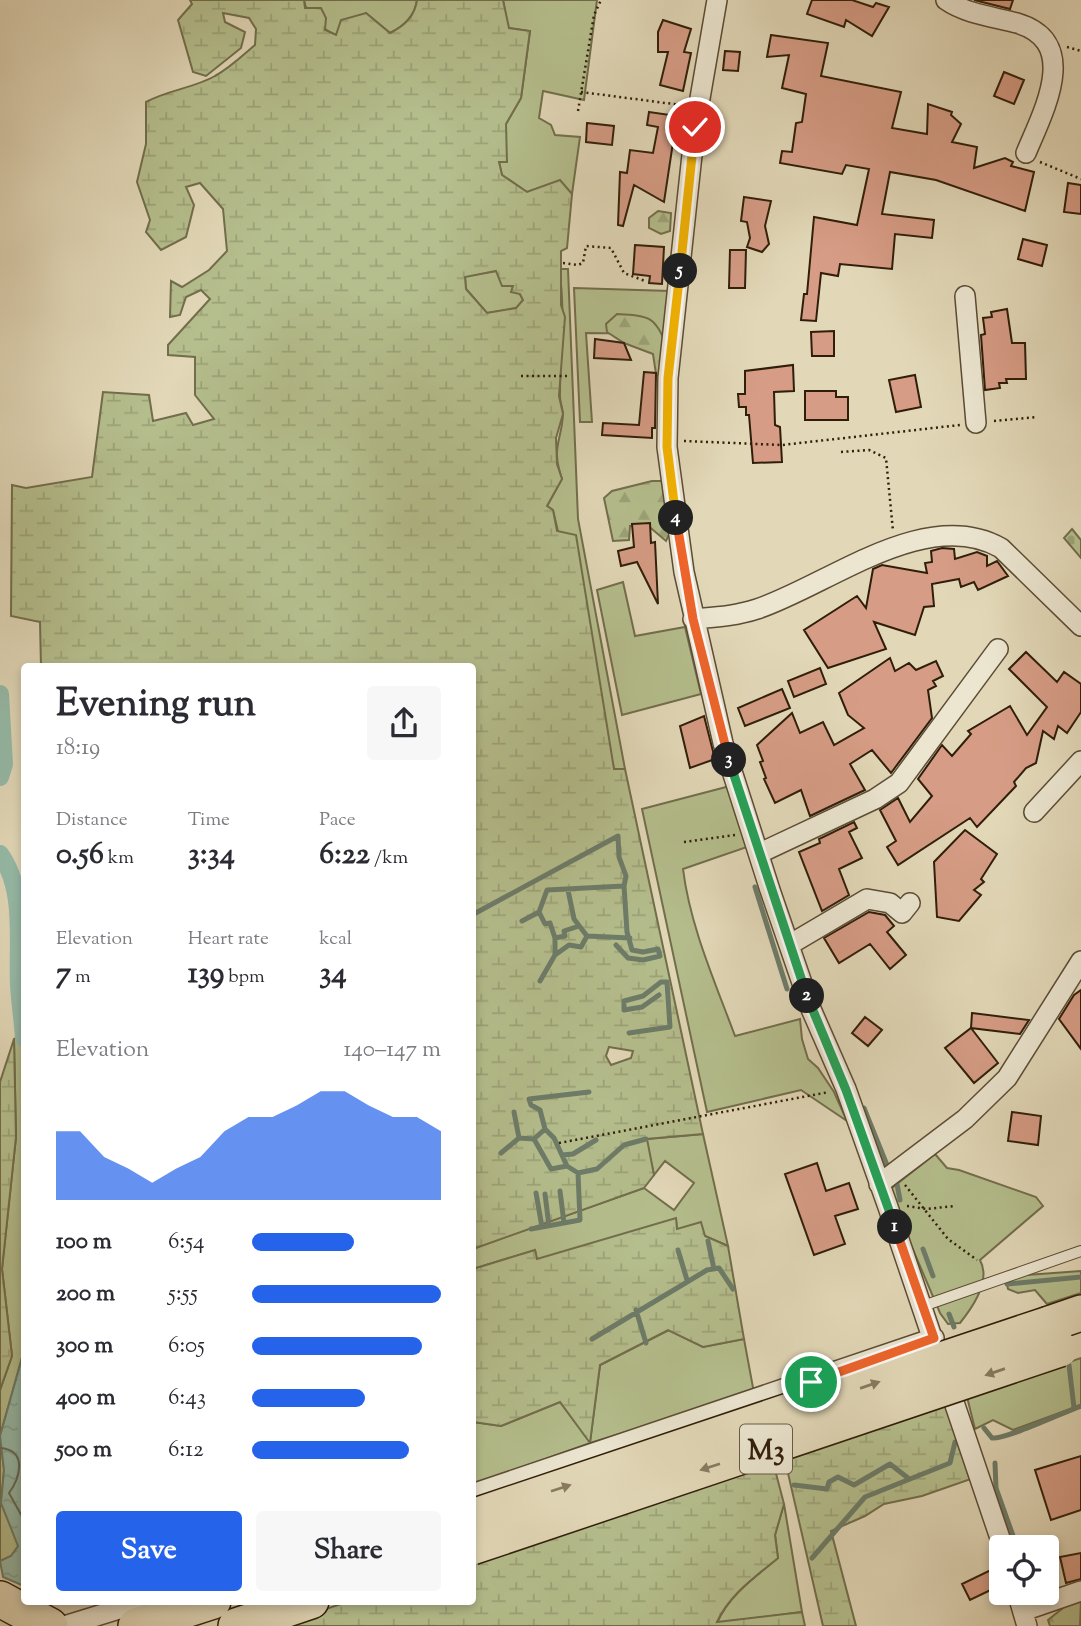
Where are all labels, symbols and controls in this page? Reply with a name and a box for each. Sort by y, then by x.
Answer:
pin [665,97,725,157]
icon: check [676,108,714,146]
pin: 5 [662,254,698,288]
text: 5 [676,257,683,284]
pin: 4 [658,500,694,536]
text: 4 [671,504,680,531]
text: Evening run [56,679,256,733]
button: share [367,686,441,760]
text: 18:19 [56,732,100,765]
pin: 3 [712,742,746,778]
text: 3 [725,746,732,773]
text: Distance [56,807,128,834]
text: Time [188,807,230,834]
text: Pace [319,807,356,834]
text: 0.56 [56,834,104,877]
text: 3:34 [188,834,235,877]
text: 6:22 [319,834,370,877]
text: km [104,845,134,872]
text: /km [370,845,408,872]
text: Elevation [56,926,133,953]
text: Heart rate [188,926,269,953]
text: kcal [319,926,352,953]
text: 7 [56,953,71,996]
text: 139 [188,953,224,996]
text: 34 [319,953,347,996]
text: m [71,964,91,991]
text: bpm [224,964,265,991]
pin: 2 [790,978,824,1014]
text: 2 [802,982,811,1009]
text: Elevation [56,1034,149,1067]
text: 140–147 m [344,1034,441,1067]
pin: 1 [878,1210,912,1244]
text: 1 [891,1213,898,1240]
text: 100 m [56,1226,112,1259]
text: 6:54 [168,1226,205,1259]
text: 200 m [56,1278,115,1311]
text: 5:55 [168,1278,198,1311]
text: 300 m [56,1330,113,1363]
text: 6:05 [168,1330,205,1363]
pin [781,1352,841,1412]
icon: arrive [792,1363,830,1401]
one-way arrow [985,1367,1006,1378]
one-way arrow [859,1379,880,1390]
text: 400 m [56,1382,116,1415]
text: 6:43 [168,1382,206,1415]
road number: M3 [740,1424,792,1474]
text: 500 m [56,1434,112,1467]
text: 6:12 [168,1434,204,1467]
one-way arrow [699,1462,720,1473]
one-way arrow [550,1482,571,1492]
button: Save [56,1511,242,1591]
button: Share [256,1511,441,1591]
map controls [989,1535,1059,1605]
button: locate [989,1535,1059,1605]

